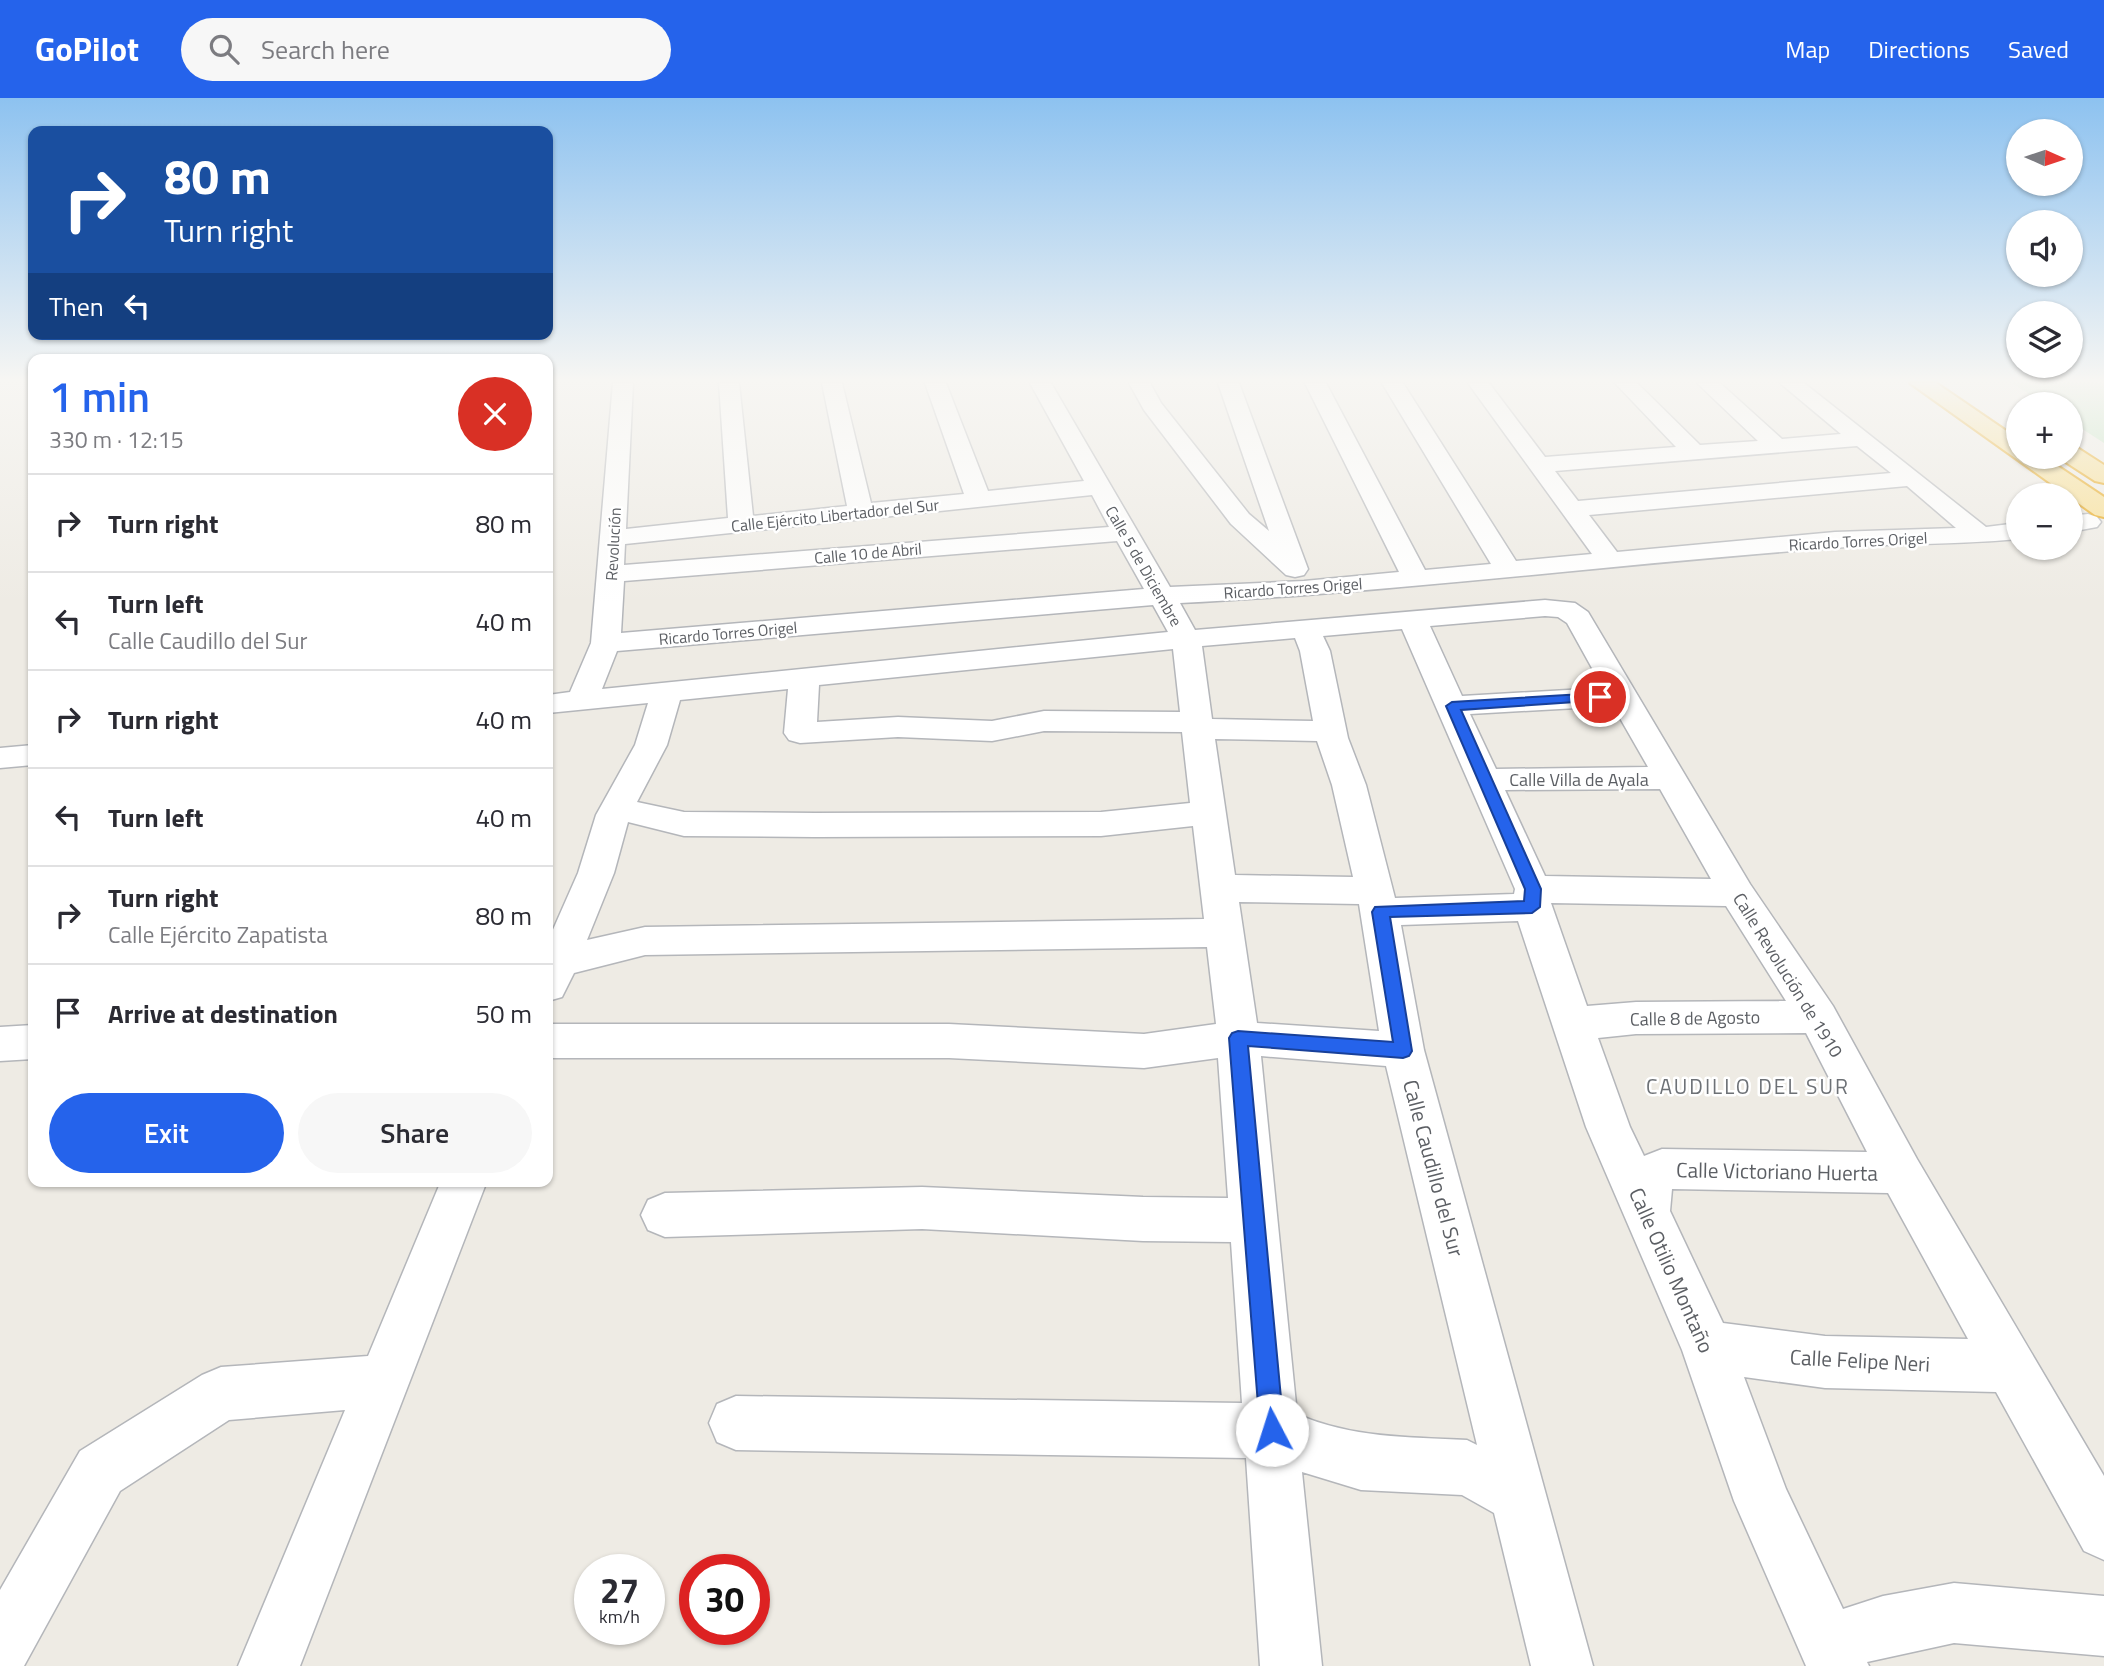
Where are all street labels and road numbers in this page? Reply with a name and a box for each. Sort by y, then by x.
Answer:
street label: Calle Ejército Libertador del Sur [730,492,941,538]
street label: Calle 5 de Diciembre [1100,501,1188,631]
street label: Revolución [599,507,627,581]
street label: Ricardo Torres Origel [1788,525,1928,557]
street label: Calle 10 de Abril [813,536,923,570]
street label: Ricardo Torres Origel [1223,571,1363,605]
street label: Ricardo Torres Origel [658,615,798,651]
street label: Calle Villa de Ayala [1509,766,1649,793]
street label: Calle Revolución de 1910 [1726,887,1850,1063]
street label: Calle 8 de Agosto [1630,1003,1760,1033]
street label: Calle Caudillo del Sur [1395,1076,1473,1260]
street label: Calle Victoriano Huerta [1676,1153,1879,1189]
street label: Calle Otilio Montaño [1621,1182,1723,1358]
street label: Calle Felipe Neri [1789,1340,1931,1380]

